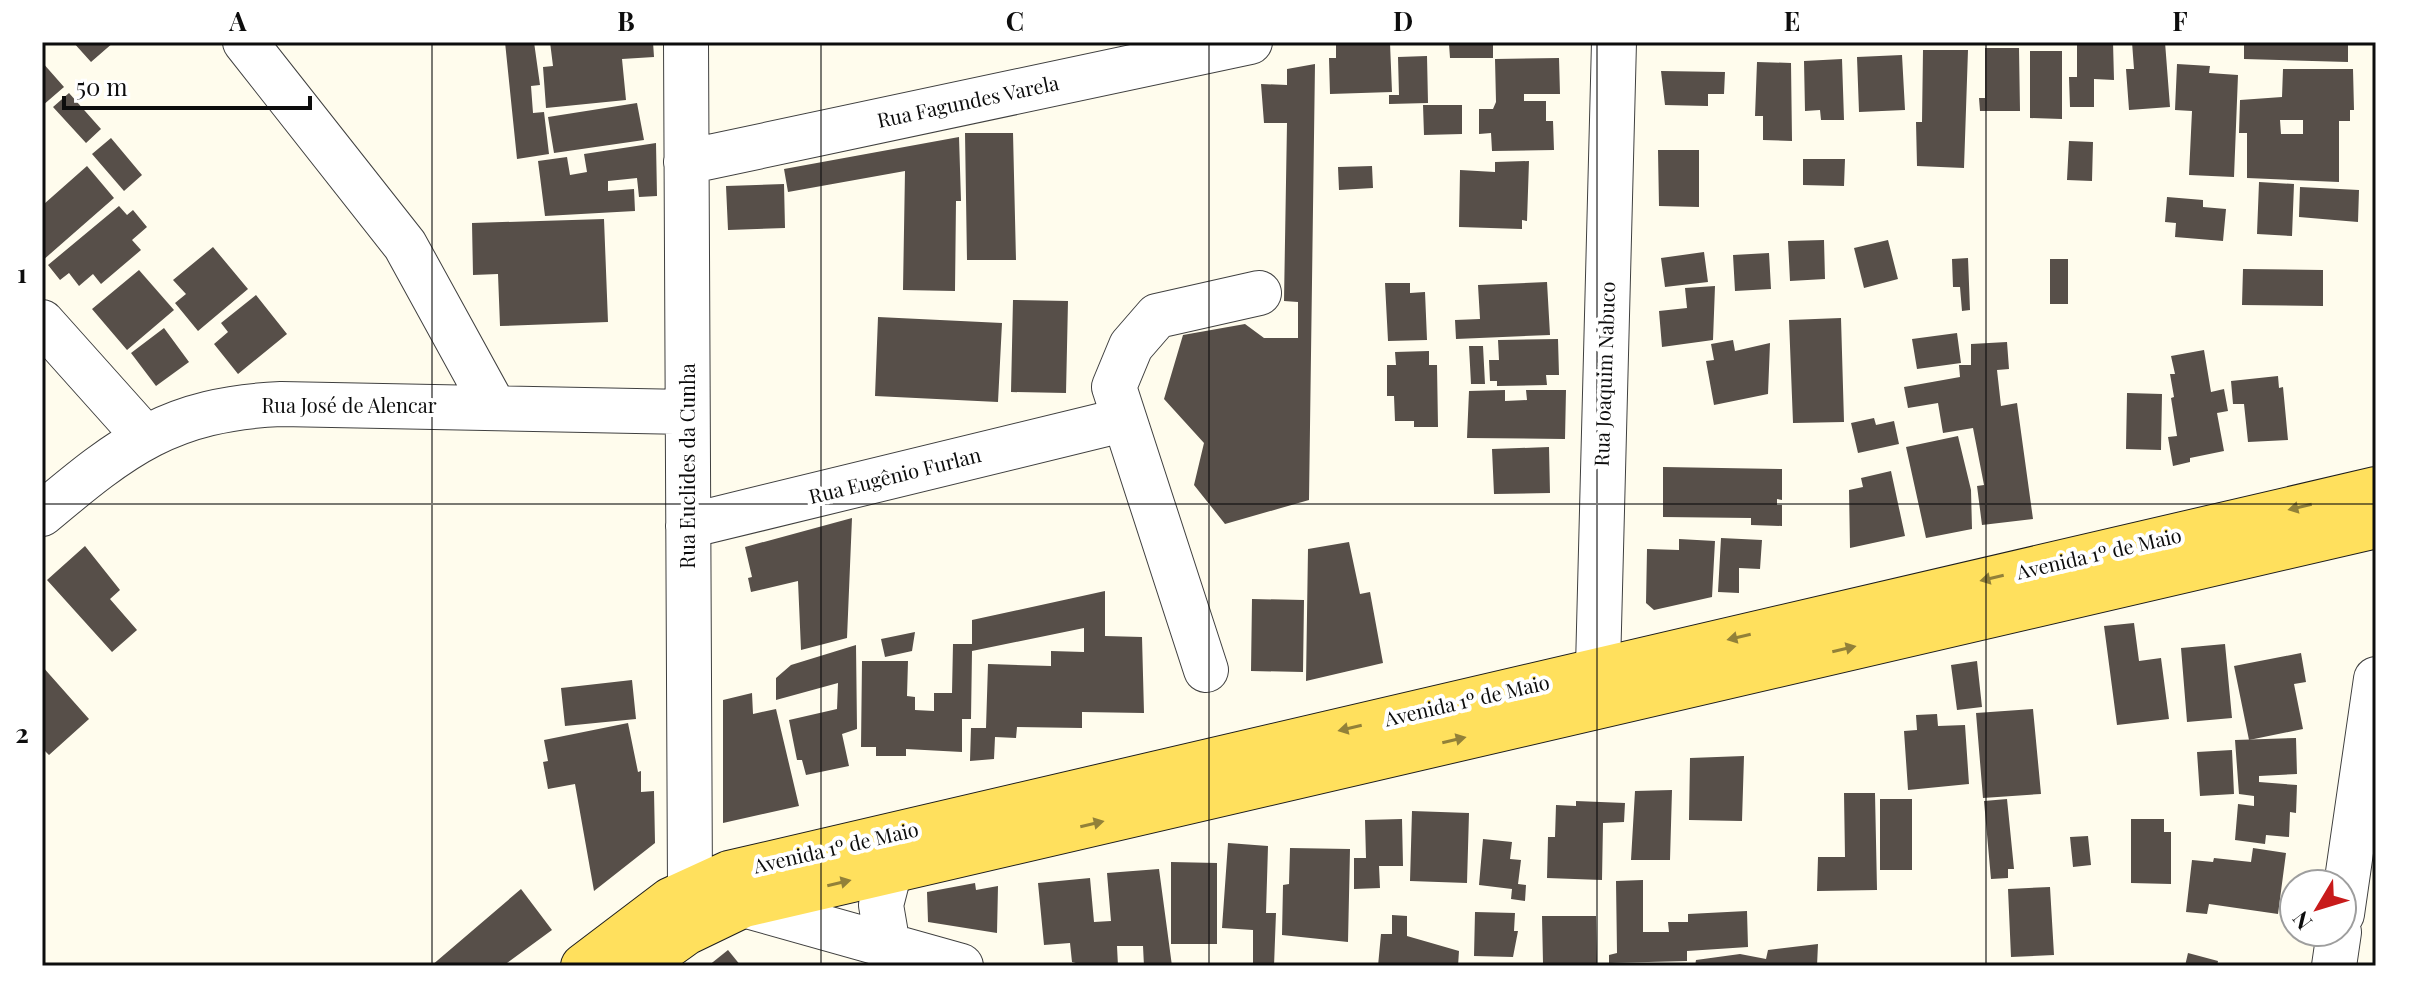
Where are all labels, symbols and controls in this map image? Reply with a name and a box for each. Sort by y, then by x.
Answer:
text: A [228,3,247,38]
text: B [617,3,635,38]
text: C [1006,3,1024,38]
text: D [1393,3,1413,38]
text: E [1784,3,1800,38]
text: F [2172,3,2188,38]
scale bar [64,60,310,110]
street label: Rua Fagundes Varela [874,68,1061,133]
text: 50 m [76,70,128,102]
text: 1 [17,255,27,290]
street label: Rua Joaquim Nabuco [1587,281,1620,467]
street label: Rua Euclides da Cunha [673,363,700,569]
street label: Rua José de Alencar [261,391,437,418]
street label: Rua Eugênio Furlan [806,440,984,509]
one-way arrow [2287,501,2312,514]
street label: Avenida 1º de Maio [2012,520,2184,585]
one-way arrow [1980,573,2005,585]
one-way arrow [1726,632,1751,644]
one-way arrow [1831,642,1856,655]
street label: Avenida 1º de Maio [1380,667,1552,732]
text: 2 [15,715,29,750]
one-way arrow [1337,722,1362,735]
one-way arrow [1442,733,1467,745]
street label: Avenida 1º de Maio [749,814,921,879]
one-way arrow [1079,817,1104,830]
north arrow [2278,868,2358,948]
one-way arrow [826,876,851,888]
text: N [2285,905,2318,936]

